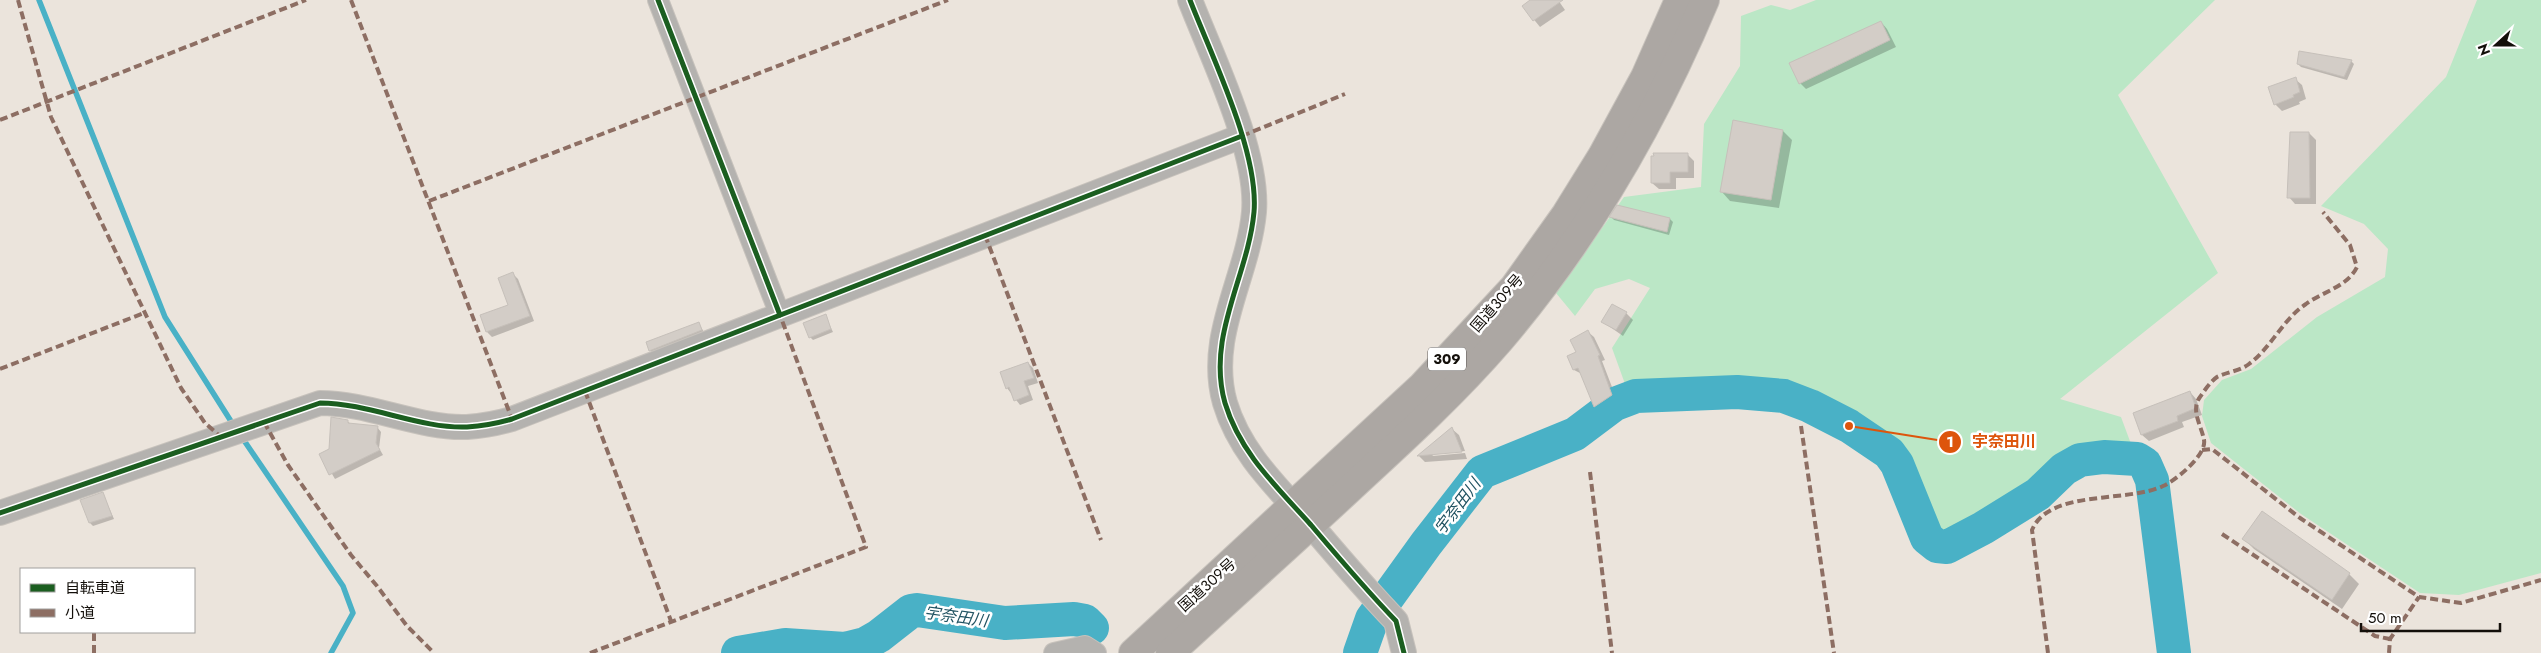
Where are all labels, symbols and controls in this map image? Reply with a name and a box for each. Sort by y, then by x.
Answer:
north arrow [2471,20,2521,70]
text: N [2473,41,2495,58]
street label: 国道309号 [1465,269,1529,337]
road number: 309 [1428,348,1466,370]
callout: 宇奈田川 [1937,426,2046,457]
text: 宇奈田川 [1972,430,2036,453]
text: 1 [1946,431,1954,453]
water label: 宇奈田川 [1429,472,1487,539]
street label: 国道309号 [1173,553,1241,617]
legend [20,568,195,633]
text: 自転車道 [65,577,125,599]
scale bar [2361,600,2500,632]
water label: 宇奈田川 [923,601,991,633]
text: 小道 [65,602,95,624]
text: 50 m [2368,607,2402,629]

